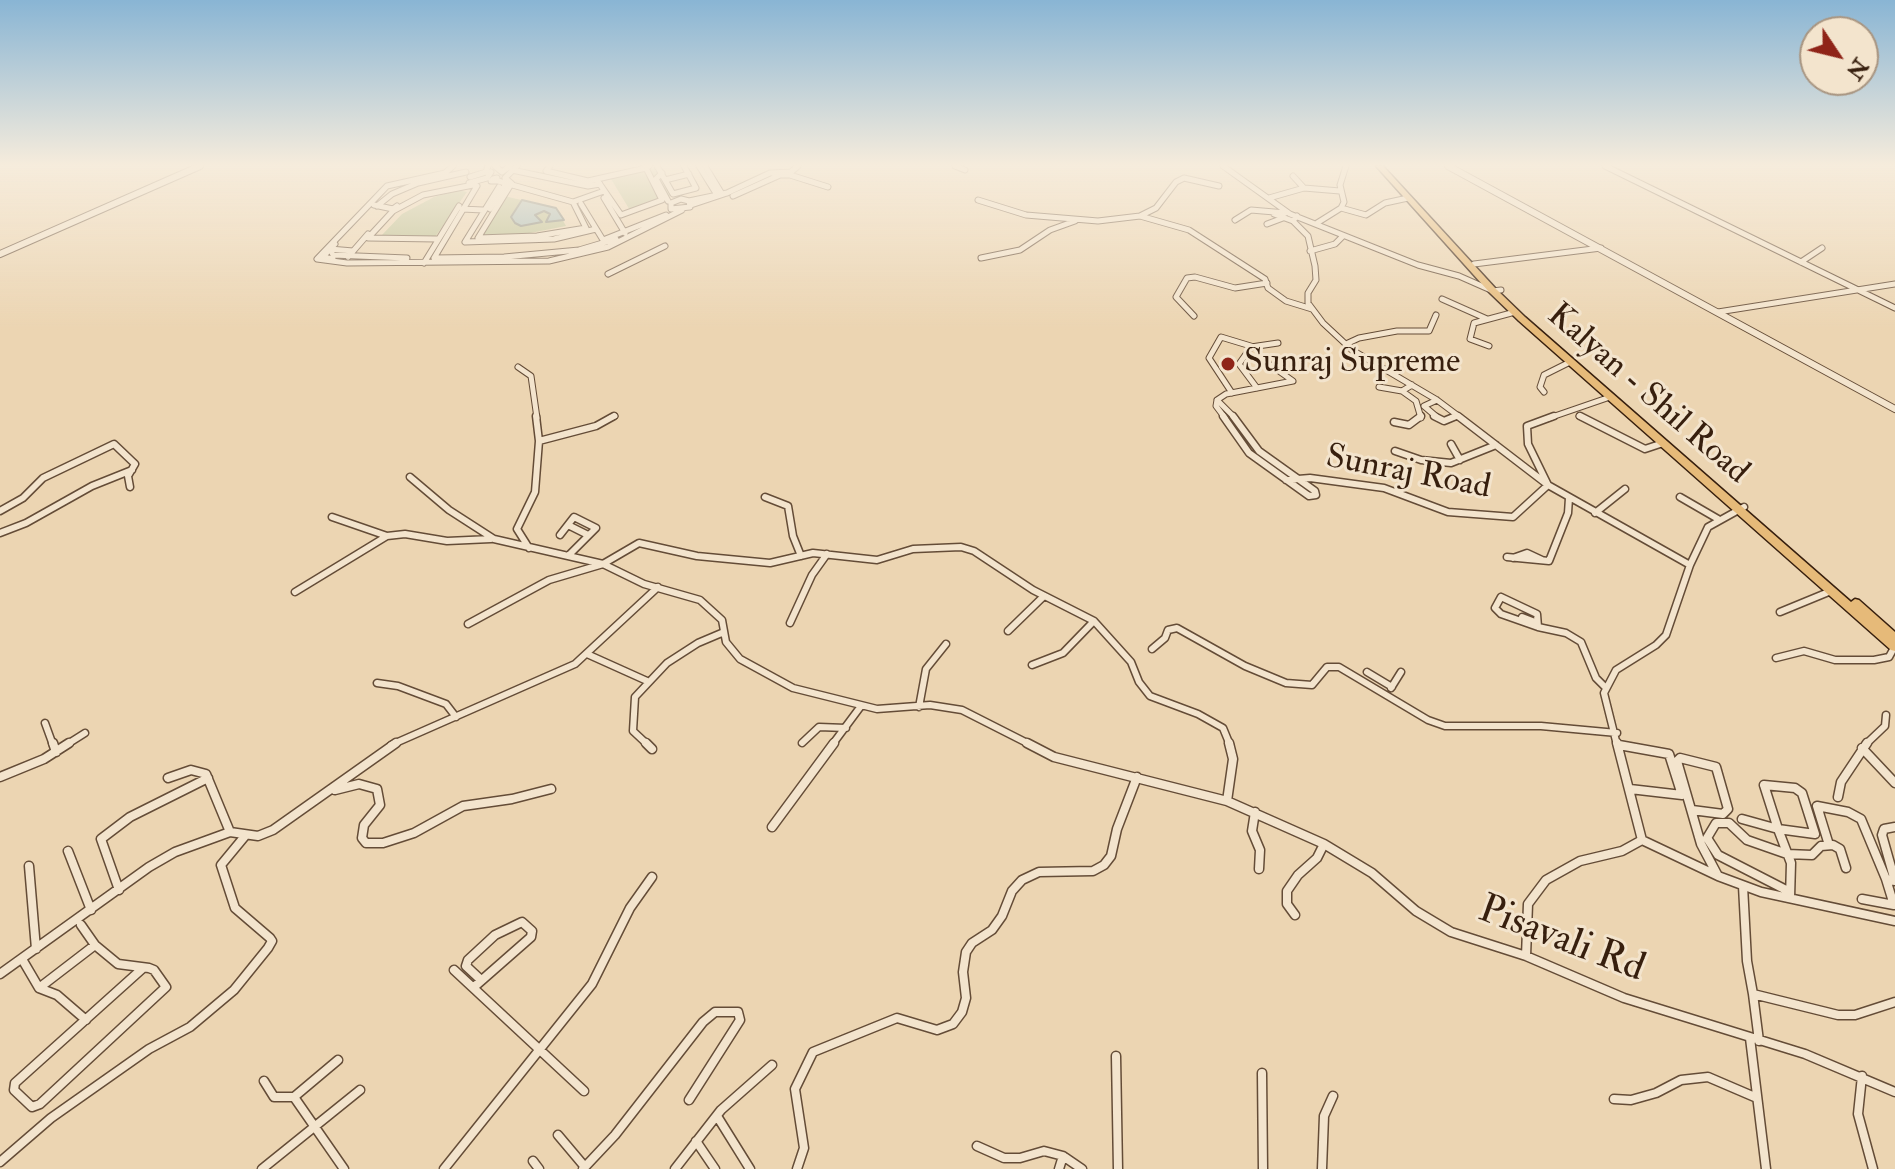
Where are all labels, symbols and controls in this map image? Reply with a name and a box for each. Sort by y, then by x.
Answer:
north arrow [1799,16,1879,96]
text: N [1840,53,1874,85]
street label: Kalyan - Shil Road [1538,296,1756,494]
place label: Sunraj Supreme [1244,344,1460,384]
marker: Sunraj Supreme [1219,355,1237,373]
street label: Sunraj Road [1322,438,1494,510]
street label: Pisavali Rd [1471,887,1651,995]

